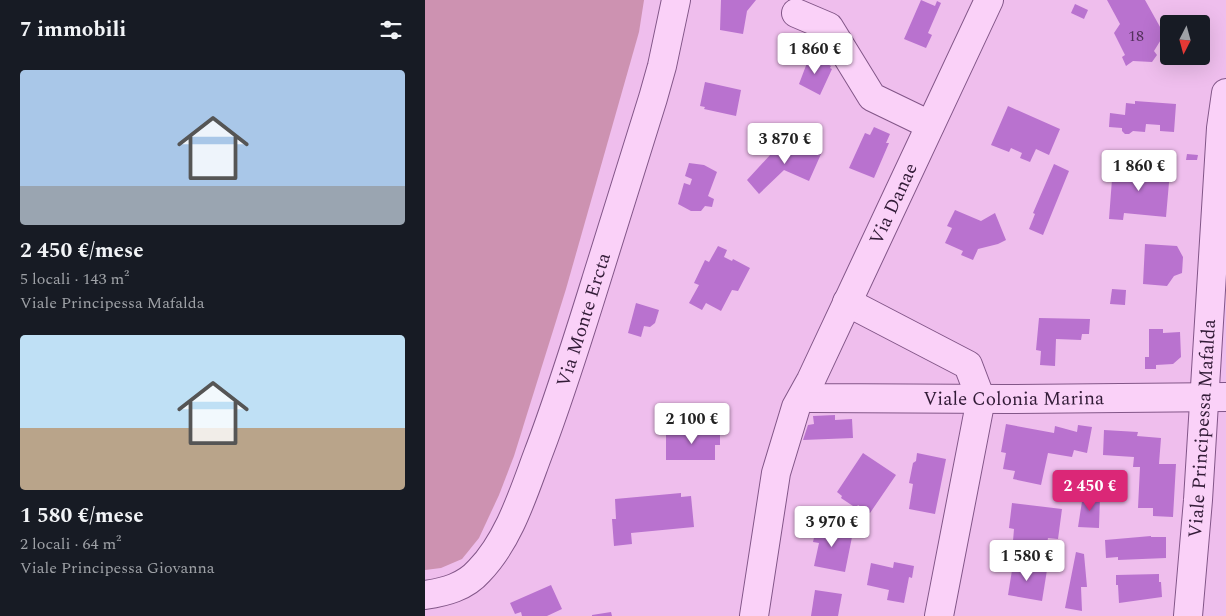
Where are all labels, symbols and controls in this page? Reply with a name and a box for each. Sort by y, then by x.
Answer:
text: 7 immobili [20,14,126,46]
north arrow [1160,15,1210,65]
map controls [1160,15,1210,65]
icon: filters [377,16,405,44]
house number: 18 [1128,24,1144,48]
pin: 1 860 € [769,32,861,75]
text: 1 860 € [789,37,841,61]
icon: home [168,103,258,193]
pin: 3 870 € [739,122,831,165]
text: 3 870 € [759,127,811,151]
pin: 1 860 € [1093,150,1185,192]
text: 1 860 € [1113,154,1165,178]
street label: Via Danae [862,158,925,250]
text: 2 450 €/mese [20,235,144,267]
street label: Via Monte Ercta [548,248,619,391]
text: 5 locali · 143 m² [20,267,129,291]
text: Viale Principessa Mafalda [20,291,205,315]
street label: Viale Principessa Mafalda [1180,318,1224,539]
icon: home [168,368,258,458]
street label: Viale Colonia Marina [923,384,1105,414]
pin: 2 100 € [646,402,738,445]
text: 2 100 € [666,407,718,431]
pin: 2 450 € [1044,470,1136,512]
text: 2 450 € [1064,474,1116,498]
text: 1 580 €/mese [20,500,144,532]
pin: 3 970 € [786,506,878,548]
text: 3 970 € [806,510,858,534]
text: 2 locali · 64 m² [20,532,121,556]
pin: 1 580 € [981,540,1073,582]
text: 1 580 € [1001,544,1053,568]
text: Viale Principessa Giovanna [20,556,215,580]

